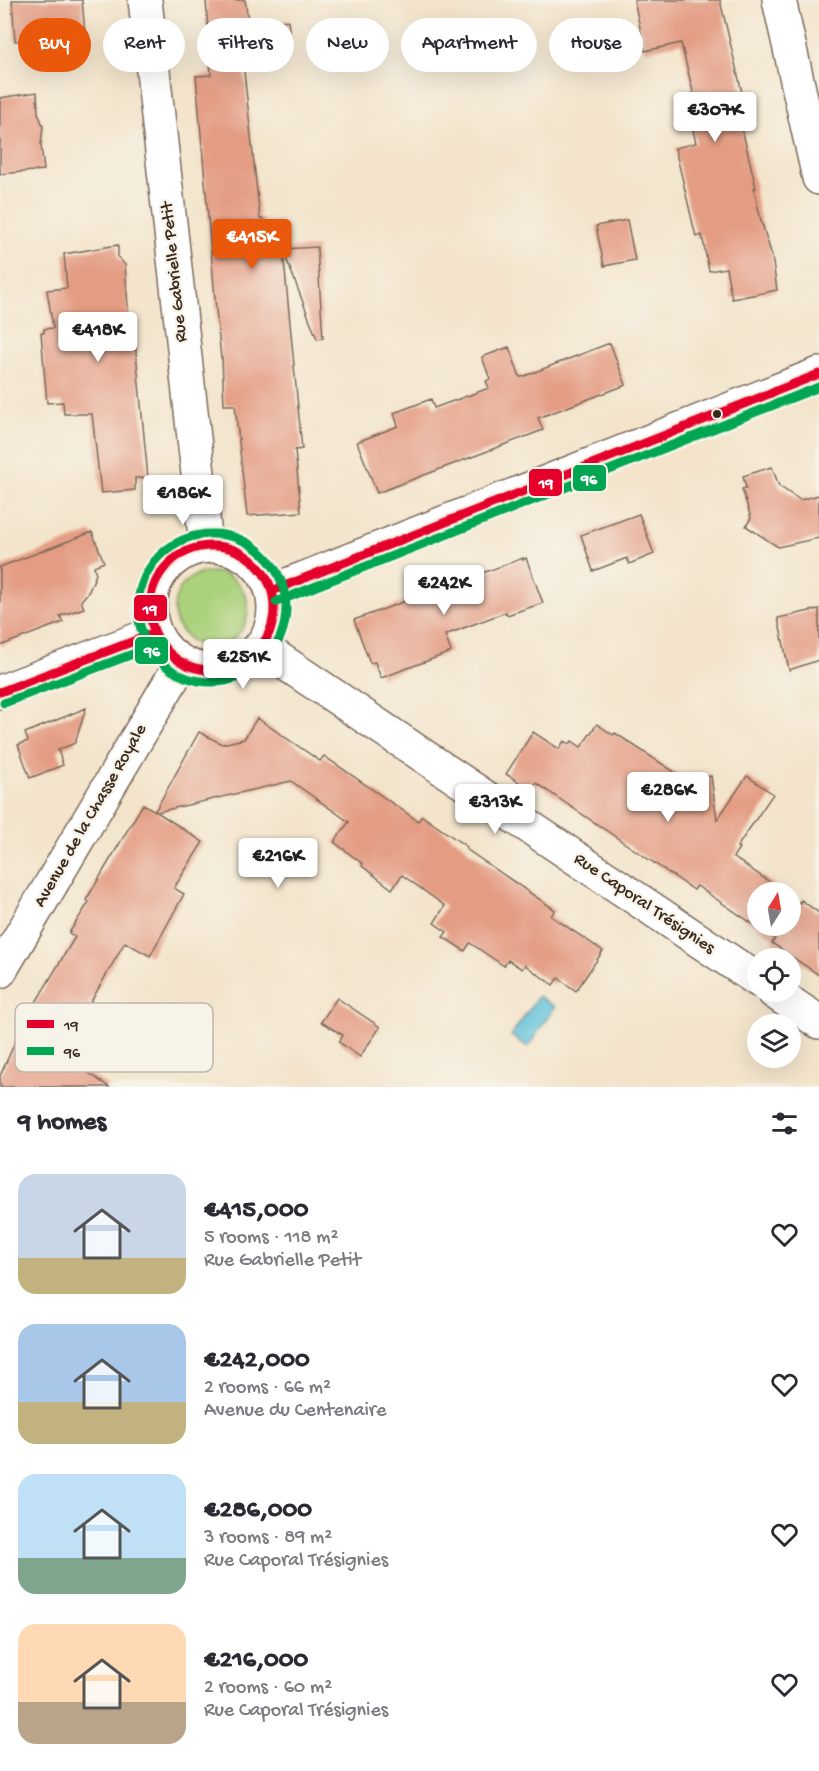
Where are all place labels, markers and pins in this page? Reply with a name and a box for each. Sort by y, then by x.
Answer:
pin: €307K [673,92,757,143]
pin: €415K [210,219,294,270]
pin: €418K [56,312,140,363]
unlabelled marker [711,408,723,420]
pin: €186K [141,475,225,526]
pin: €242K [402,565,486,616]
pin: €251K [201,639,285,690]
pin: €286K [626,772,710,823]
pin: €313K [453,784,537,835]
pin: €216K [236,838,320,889]

